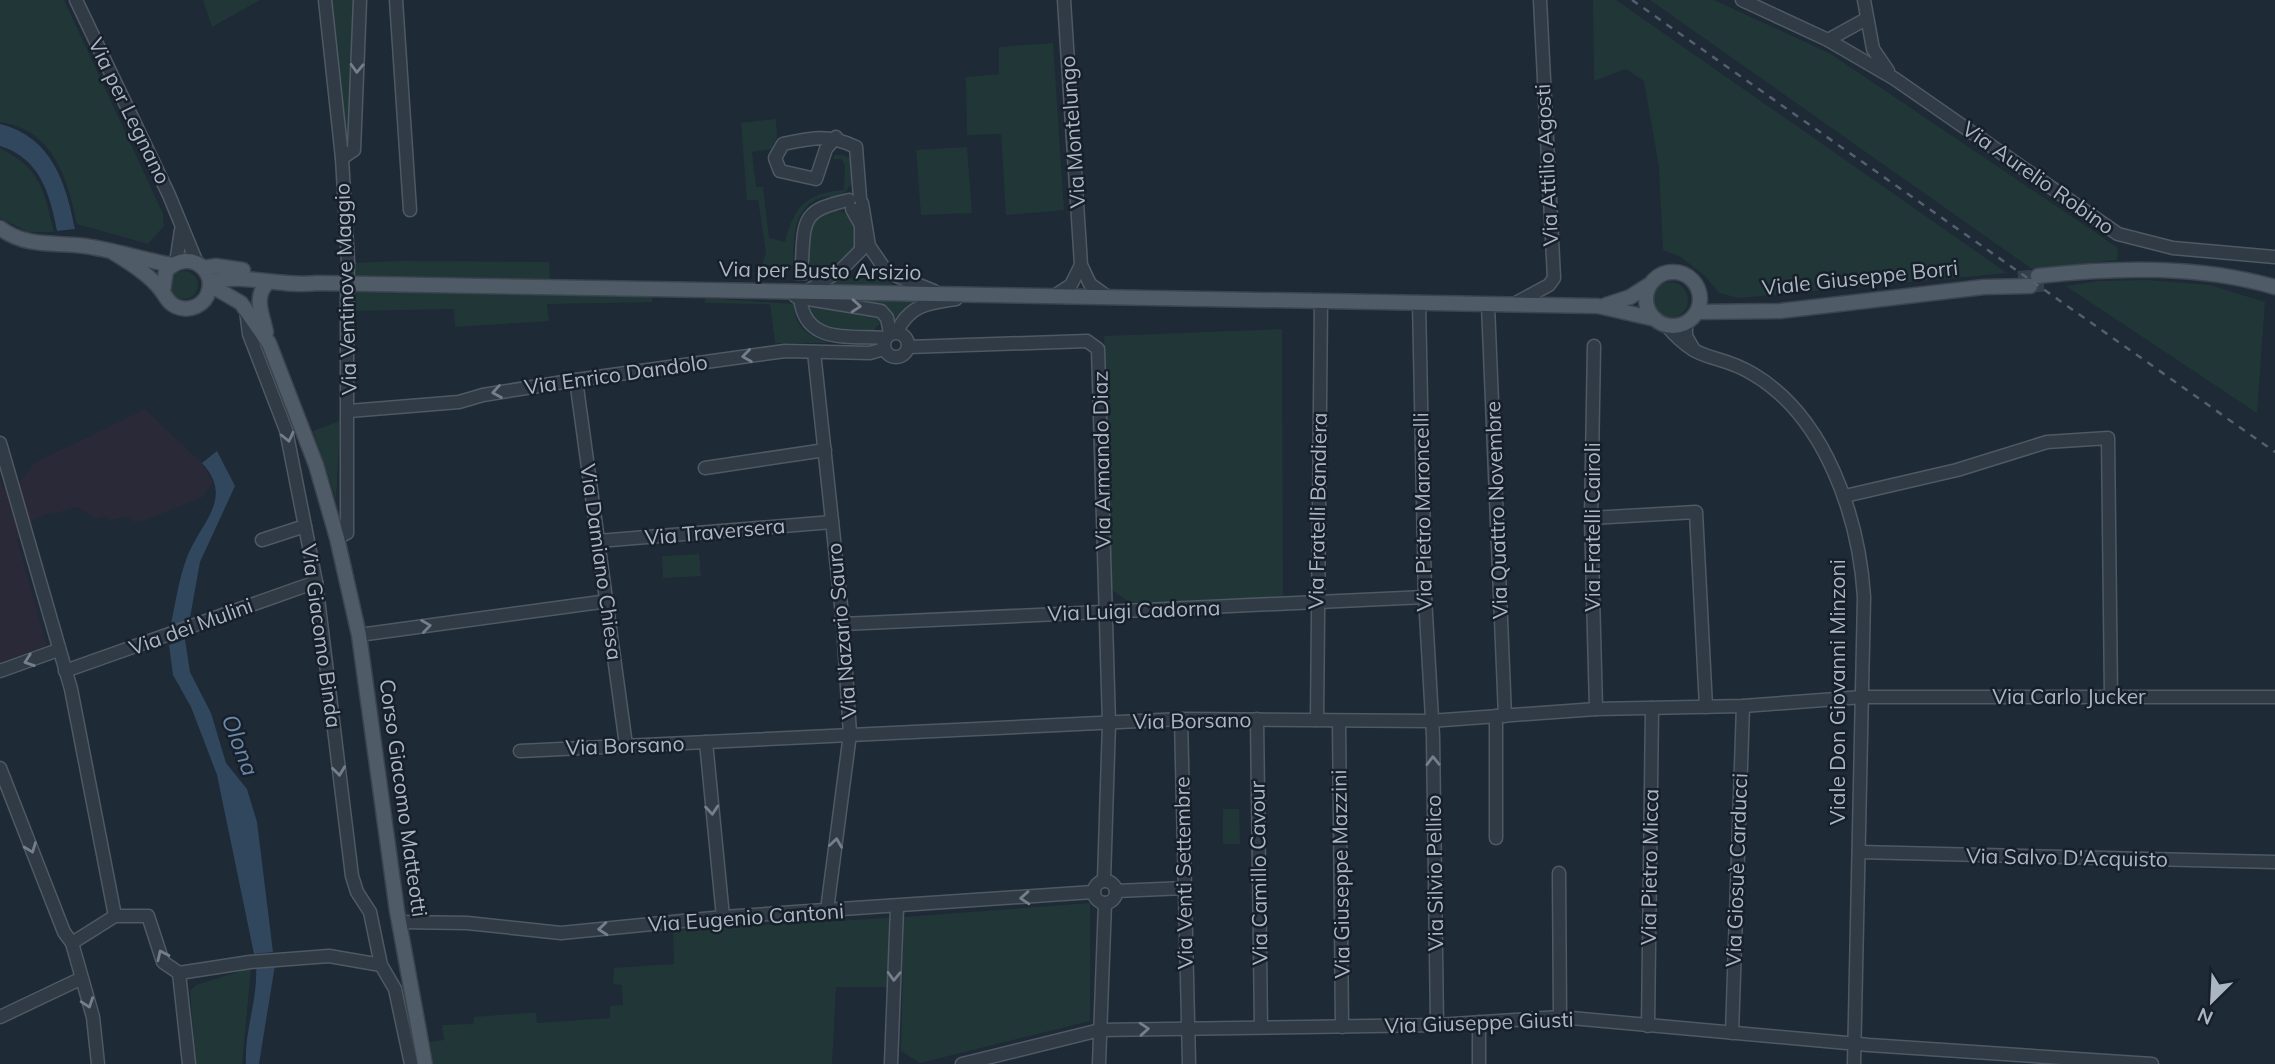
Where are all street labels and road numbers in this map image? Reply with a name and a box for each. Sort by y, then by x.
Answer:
street label: Via per Legnano [83,33,177,188]
street label: Via Montelungo [1054,55,1090,209]
street label: Via Attilio Agosti [1529,83,1563,247]
street label: Via Aurelio Robino [1957,115,2120,239]
street label: Via Ventinove Maggio [328,183,362,396]
street label: Viale Giuseppe Borri [1761,254,1959,300]
street label: Via per Busto Arsizio [719,255,922,285]
street label: Via Enrico Dandolo [523,348,709,400]
street label: Via Armando Diaz [1086,371,1116,549]
street label: Via Quattro Novembre [1479,401,1513,619]
street label: Via Fratelli Bandiera [1302,412,1332,610]
street label: Via Pietro Maroncelli [1407,412,1437,612]
street label: Via Fratelli Cairoli [1579,442,1605,612]
street label: Via Damiano Chiesa [575,462,629,662]
street label: Via Traversera [644,512,786,550]
street label: Via Giacomo Binda [296,542,348,730]
street label: Via Nazario Sauro [820,542,862,720]
street label: Viale Don Giovanni Minzoni [1824,559,1850,825]
street label: Via dei Mulini [125,592,256,660]
street label: Via Luigi Cadorna [1047,594,1221,626]
street label: Corso Giacomo Matteotti [374,677,434,918]
street label: Via Carlo Jucker [1992,683,2146,709]
street label: Via Borsano [1132,706,1252,734]
street label: Via Borsano [565,730,685,760]
street label: Via Giuseppe Mazzini [1325,769,1355,979]
street label: Via Giosuè Carducci [1720,773,1752,967]
street label: Via Venti Settembre [1168,776,1198,970]
street label: Via Camillo Cavour [1243,780,1273,965]
street label: Via Pietro Micca [1635,789,1663,945]
street label: Via Silvio Pellico [1420,795,1448,951]
street label: Via Salvo D'Acquisto [1966,842,2168,872]
street label: Via Eugenio Cantoni [647,897,845,937]
street label: Via Giuseppe Giusti [1384,1006,1574,1038]

